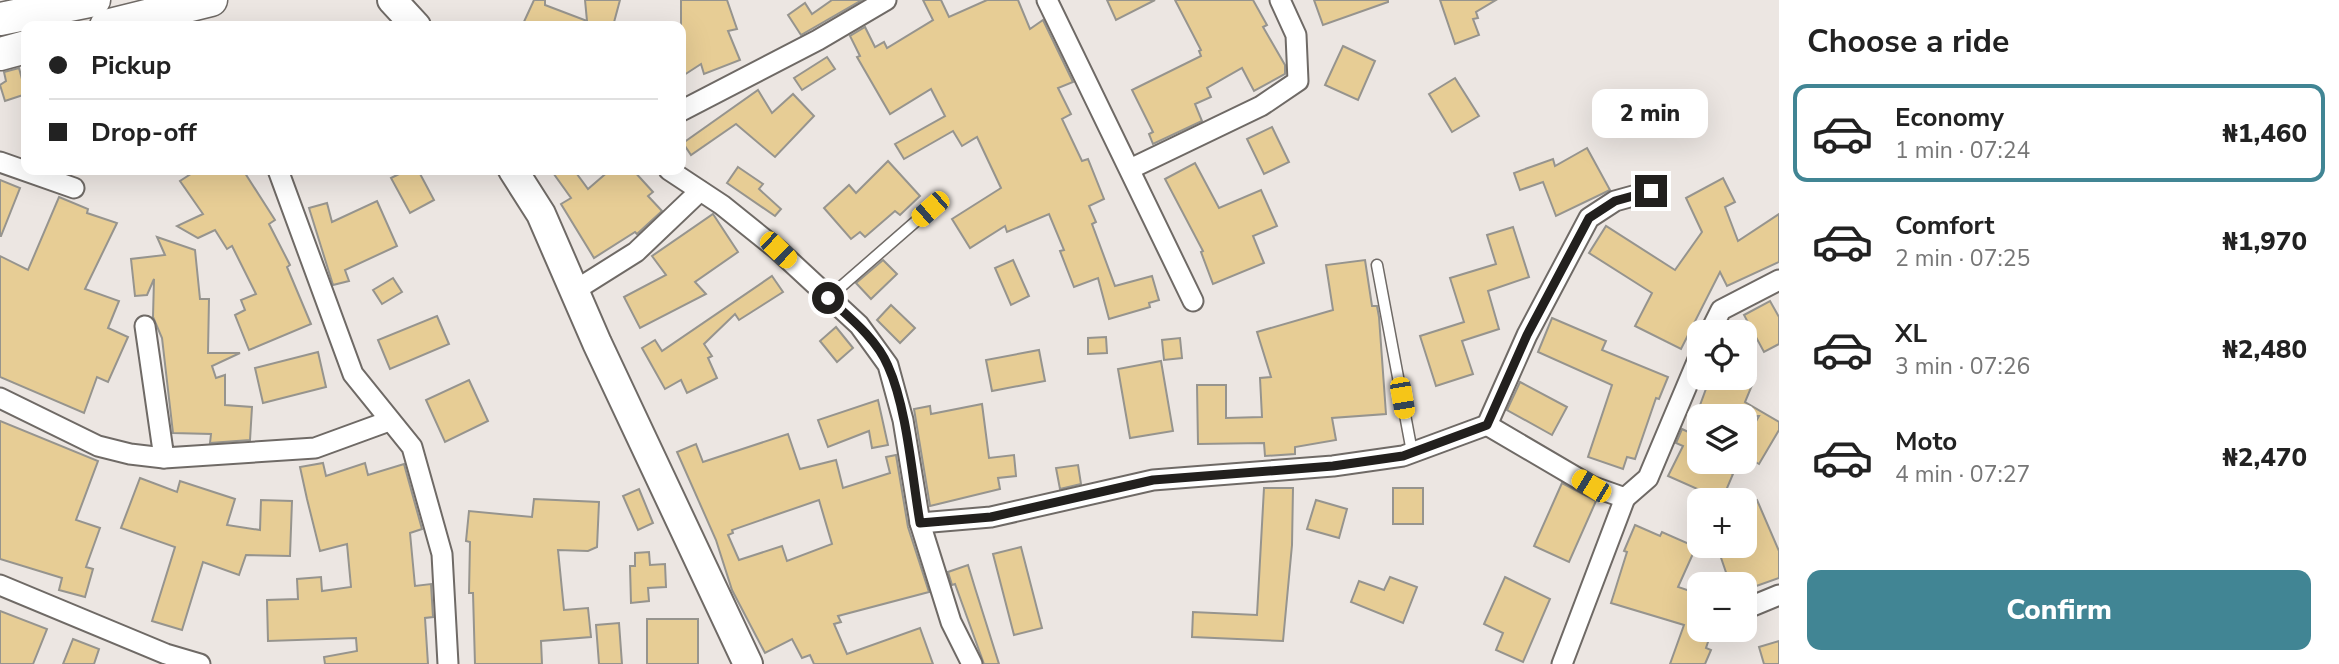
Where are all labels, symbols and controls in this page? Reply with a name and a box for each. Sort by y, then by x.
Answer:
text: Choose a ride [1807,20,2009,63]
text: Pickup [91,48,171,83]
callout: 2 min [1593,90,1709,138]
text: 2 min [1620,98,1680,129]
text: Economy [1895,100,2004,135]
icon: car [1811,102,1874,165]
text: Drop-off [91,115,197,150]
text: ₦1,460 [2222,116,2307,151]
text: 1 min · 07:24 [1895,135,2030,166]
route end [1635,175,1667,207]
car [908,187,953,231]
text: Comfort [1895,208,1995,243]
icon: car [1811,210,1874,273]
text: ₦1,970 [2222,224,2307,259]
car [756,228,801,272]
text: 2 min · 07:25 [1895,243,2030,274]
route start [812,282,844,314]
text: XL [1895,316,1927,351]
icon: car [1811,318,1874,381]
map controls [1687,320,1757,642]
button: locate [1687,320,1757,390]
text: ₦2,480 [2222,332,2307,367]
text: 3 min · 07:26 [1895,351,2030,382]
car [1389,375,1416,421]
button: layers [1687,404,1757,474]
text: Moto [1895,424,1957,459]
icon: car [1811,426,1874,489]
text: ₦2,470 [2222,440,2307,475]
text: 4 min · 07:27 [1895,459,2030,490]
car [1568,466,1615,506]
button: + [1687,488,1757,558]
button: Confirm [1807,570,2311,650]
button: − [1687,572,1757,642]

